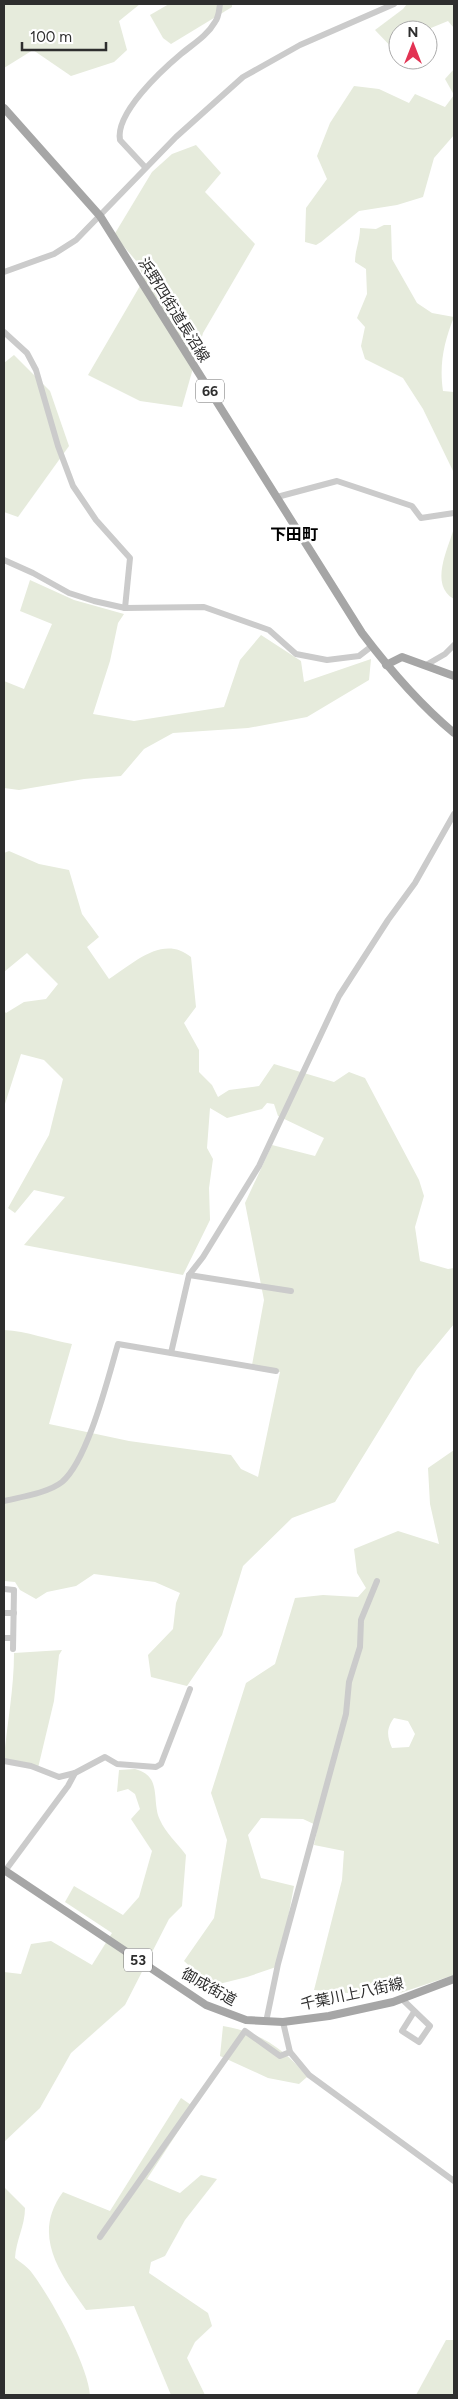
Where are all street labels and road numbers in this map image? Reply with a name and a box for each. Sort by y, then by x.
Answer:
street label: 浜野四街道長沼線 [135,254,213,366]
road number: 66 [196,380,224,402]
road number: 53 [124,1948,152,1972]
street label: 御成街道 [178,1965,240,2009]
street label: 千葉川上八街線 [299,1974,405,2014]

